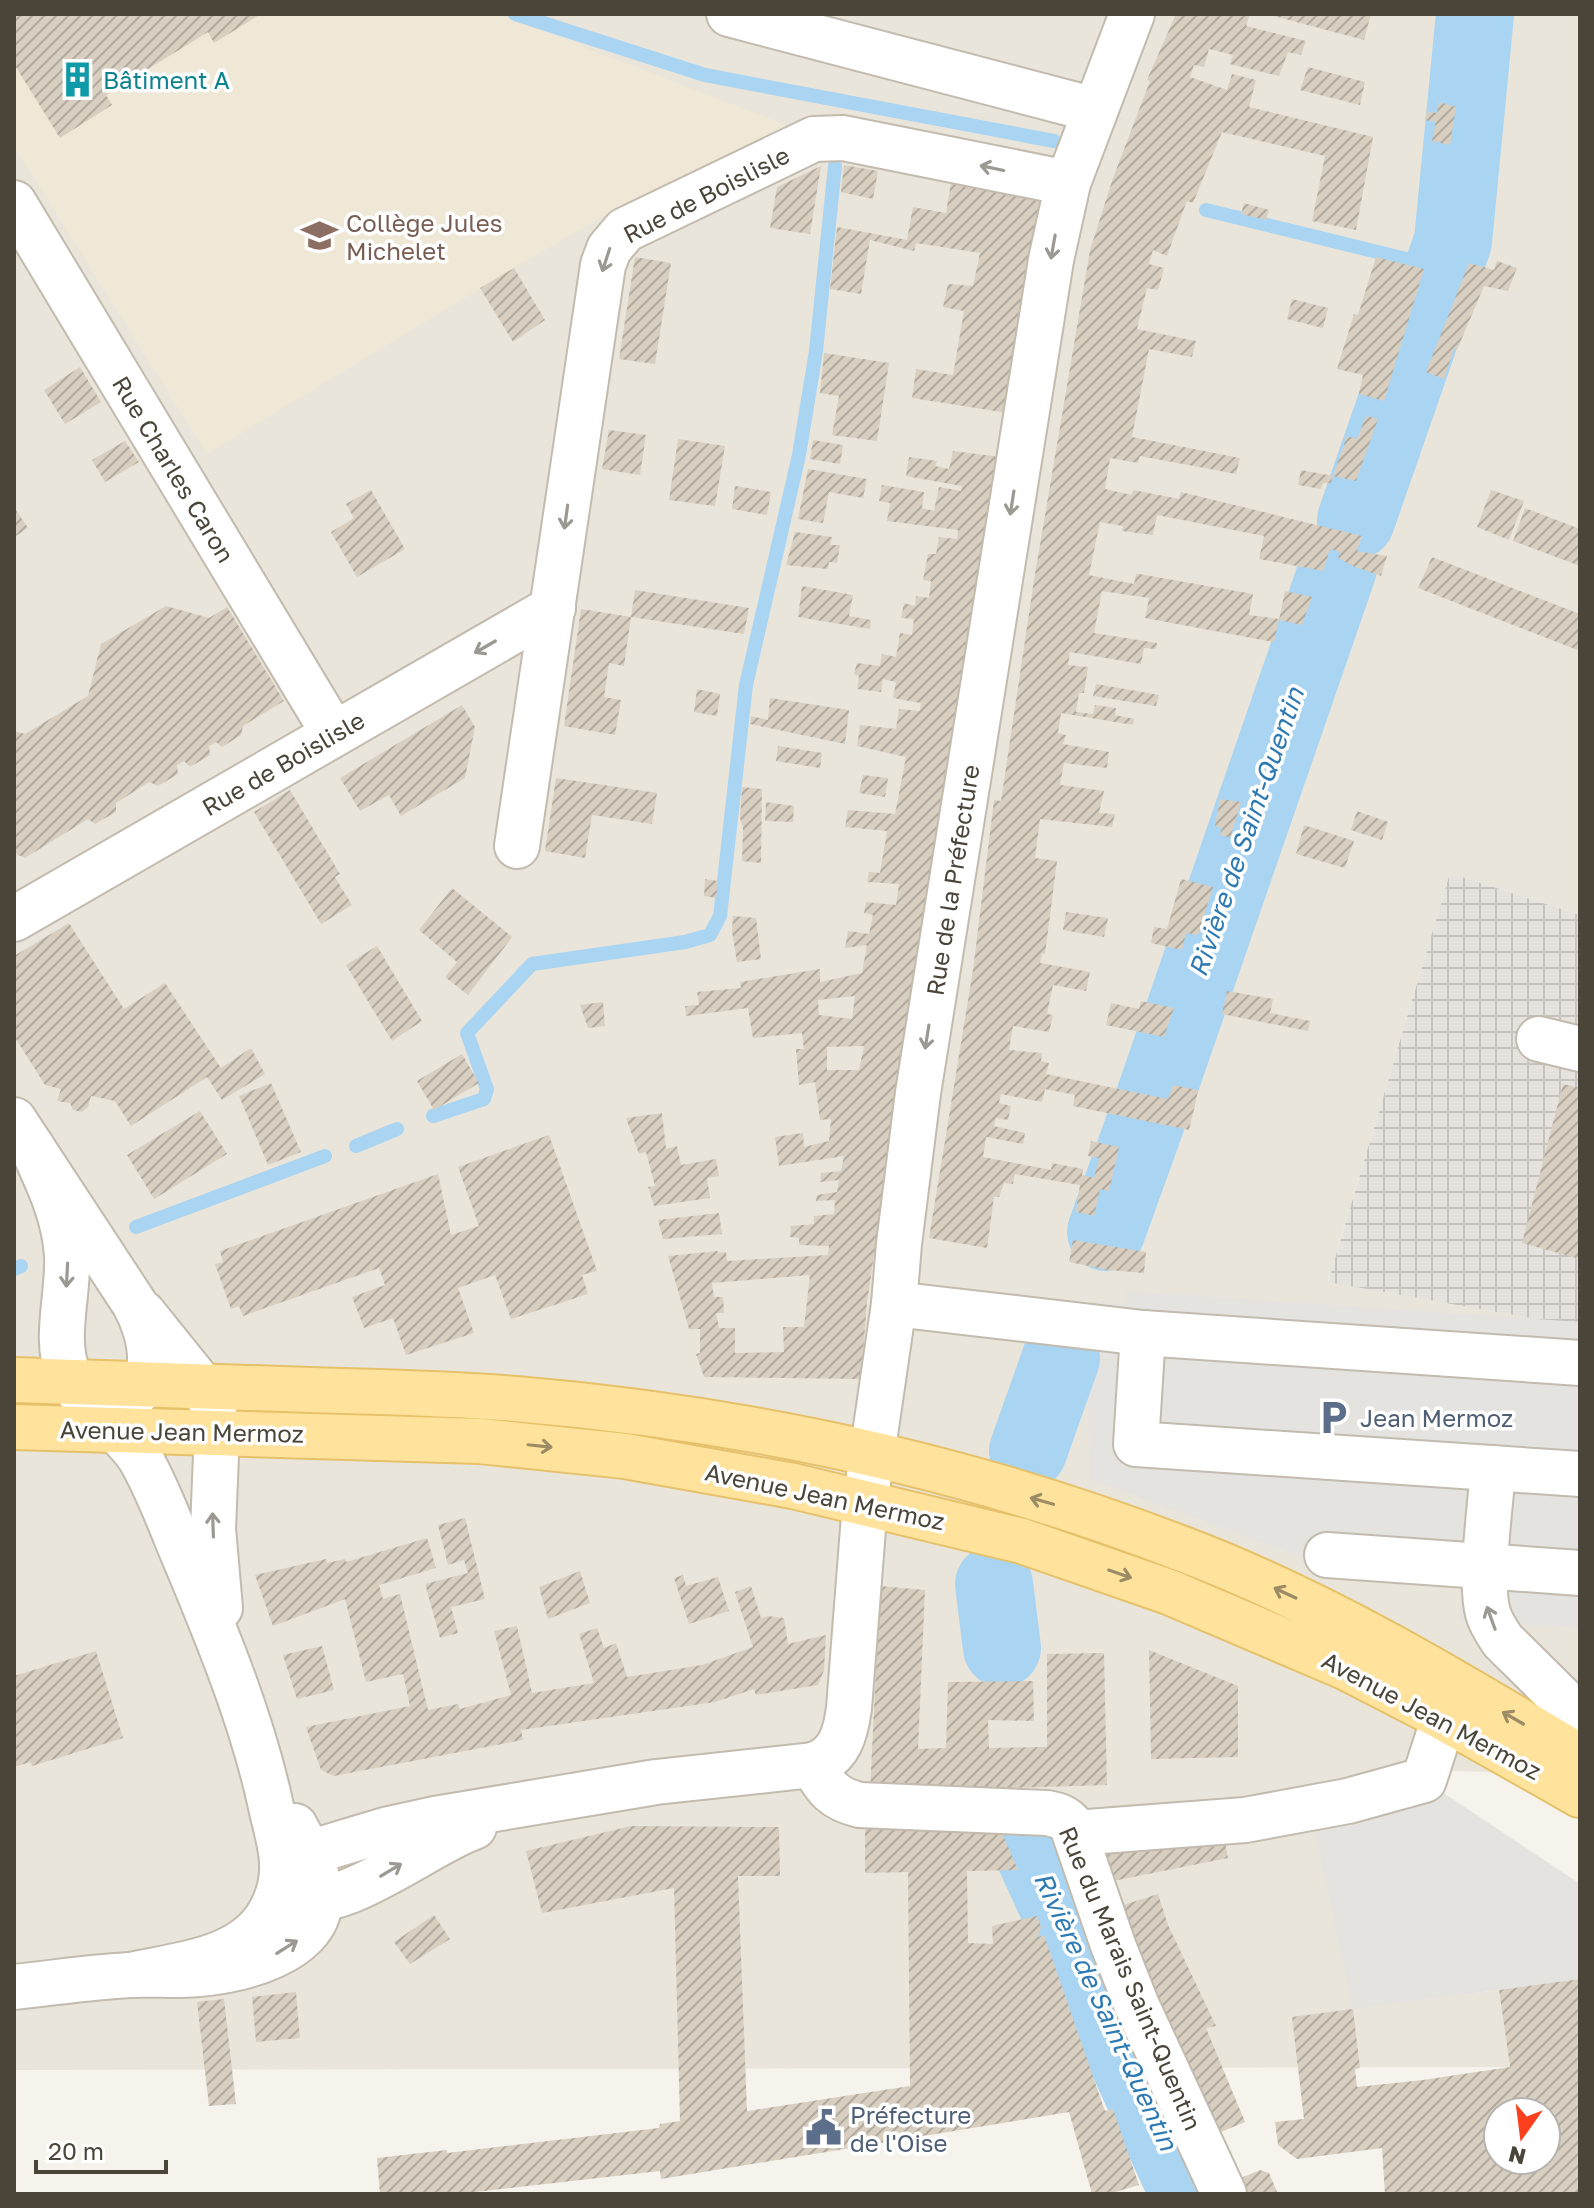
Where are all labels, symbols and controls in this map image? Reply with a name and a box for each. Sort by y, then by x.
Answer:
building icon: Bâtiment A [58,60,96,98]
place label: Bâtiment A [103,65,230,94]
street label: Rue de Boislisle [618,140,794,248]
one-way arrow [980,160,1005,175]
place label: Collège Jules Michelet [346,208,502,265]
school or university icon: Collège Jules Michelet [301,217,339,255]
one-way arrow [1045,234,1060,259]
one-way arrow [598,247,613,273]
street label: Rue Charles Caron [107,370,241,568]
one-way arrow [1004,490,1019,516]
one-way arrow [558,504,573,529]
one-way arrow [474,639,497,655]
water label: Rivière de Saint-Quentin [1182,683,1310,980]
street label: Rue de Boislisle [197,705,369,821]
street label: Rue de la Préfecture [919,762,985,998]
one-way arrow [919,1024,934,1049]
one-way arrow [59,1261,74,1288]
parking icon: Jean Mermoz [1315,1398,1353,1436]
place label: Jean Mermoz [1360,1403,1513,1432]
street label: Avenue Jean Mermoz [60,1414,304,1448]
one-way arrow [526,1439,552,1454]
street label: Avenue Jean Mermoz [703,1456,947,1536]
one-way arrow [1029,1493,1055,1508]
one-way arrow [206,1512,221,1539]
one-way arrow [1108,1568,1132,1582]
one-way arrow [1273,1585,1297,1600]
one-way arrow [1483,1606,1498,1631]
street label: Avenue Jean Mermoz [1317,1645,1547,1785]
one-way arrow [1502,1710,1525,1726]
street label: Rue du Marais Saint-Quentin [1054,1822,1208,2134]
one-way arrow [379,1861,402,1877]
water label: Rivière de Saint-Quentin [1028,1867,1185,2156]
one-way arrow [275,1939,298,1955]
north arrow [1482,2096,1562,2176]
place label: Préfecture de l'Oise [850,2100,971,2157]
public building icon: Préfecture de l'Oise [805,2109,843,2147]
scale bar [36,2124,166,2174]
text: 20 m [48,2136,104,2165]
text: N [1506,2141,1528,2171]

